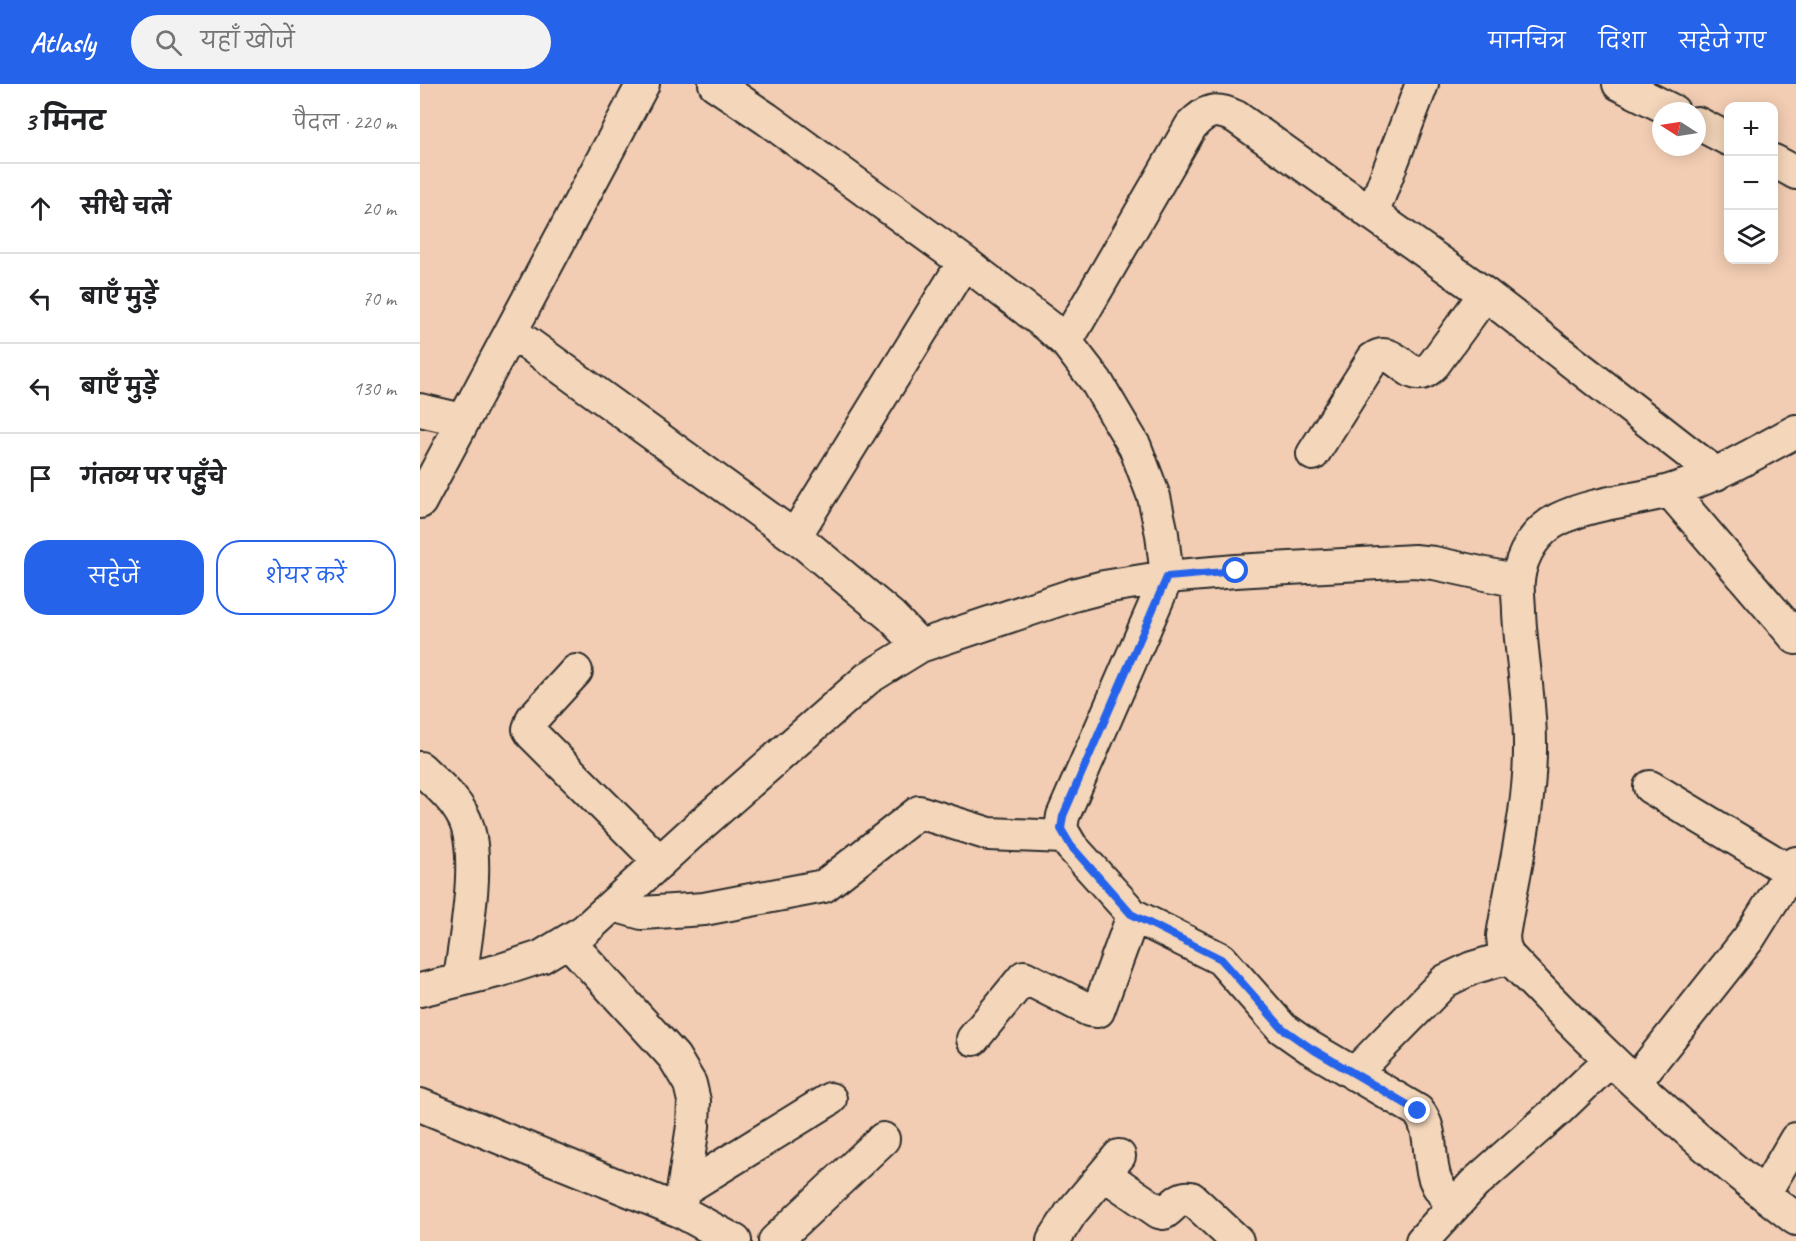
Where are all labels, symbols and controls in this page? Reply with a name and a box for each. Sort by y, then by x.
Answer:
search box [131,15,551,69]
text: Atlasly [30,25,95,60]
icon: search [152,26,185,59]
text: यहाँ खोजें [200,27,295,55]
text: मानचित्र [1488,28,1565,54]
text: दिशा [1598,28,1646,54]
text: सहेजे गए [1679,28,1766,54]
north arrow [1652,102,1706,156]
map controls [1724,102,1778,264]
button: + [1724,102,1778,156]
text: 3 मिनट [24,105,105,138]
text: पैदल · 220 m [293,110,396,135]
button: − [1724,156,1778,210]
icon: ahead [24,192,57,225]
text: सीधे चलें [81,193,171,221]
text: 20 m [362,196,396,221]
button: layers [1724,210,1778,264]
icon: left [24,282,57,315]
text: बाएँ मुड़ें [81,283,158,311]
text: 70 m [362,286,396,311]
icon: left [24,372,57,405]
text: बाएँ मुड़ें [81,373,158,401]
text: 130 m [353,376,396,401]
icon: arrive [24,462,57,495]
text: गंतव्य पर पहुँचे [81,463,225,491]
button: सहेजें [24,540,204,615]
button: शेयर करें [216,540,396,615]
route start [1222,557,1248,583]
route end [1404,1097,1430,1123]

